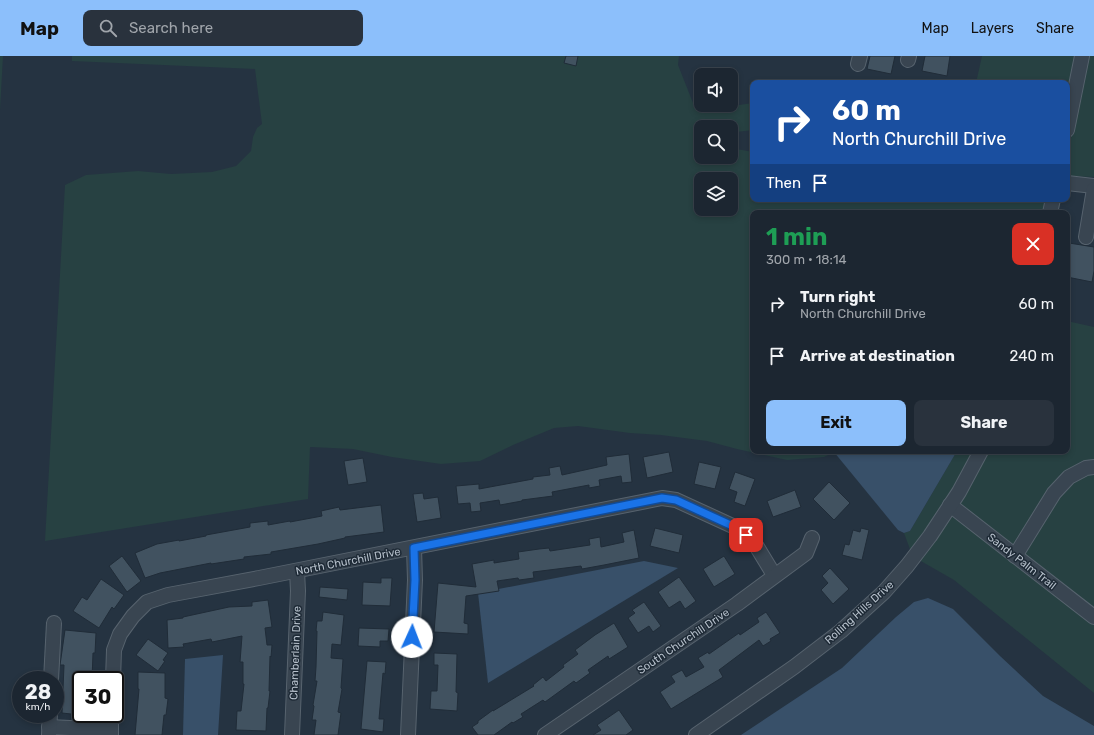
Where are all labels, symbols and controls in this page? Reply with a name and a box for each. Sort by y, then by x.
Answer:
search box [83,10,363,46]
text: Map [20,17,59,40]
icon: search [97,17,119,39]
text: Search here [129,19,213,37]
text: Map [922,20,949,37]
text: Layers [971,20,1014,37]
text: Share [1036,20,1074,37]
map controls [694,68,738,216]
button: sound [694,68,738,112]
text: 60 m [832,94,901,127]
icon: right [766,96,818,148]
button: search [694,120,738,164]
text: North Churchill Drive [832,128,1006,150]
button: layers [694,172,738,216]
icon: arrive [809,172,831,194]
text: Then [766,174,801,192]
text: 1 min [766,223,827,251]
button: close [1012,223,1054,265]
text: 300 m · 18:14 [766,252,847,267]
text: Turn right [800,288,875,306]
icon: right [766,293,788,315]
text: 60 m [1018,295,1054,313]
text: North Churchill Drive [800,306,926,321]
icon: arrive [766,345,788,367]
text: Arrive at destination [800,347,955,365]
text: 240 m [1009,347,1054,365]
button: Exit [766,400,906,446]
button: Share [914,400,1054,446]
pin [729,518,763,552]
icon: arrive [735,524,757,546]
street label: Sandy Palm Trail [985,531,1059,592]
street label: North Churchill Drive [295,545,402,578]
street label: Rolling Hills Drive [822,578,896,647]
street label: Chamberlain Drive [287,606,304,700]
street label: South Churchill Drive [635,606,732,677]
position arrow [391,616,433,658]
speed limit sign: 30 [72,671,124,723]
text: 28 [25,680,51,704]
text: km/h [26,701,50,713]

